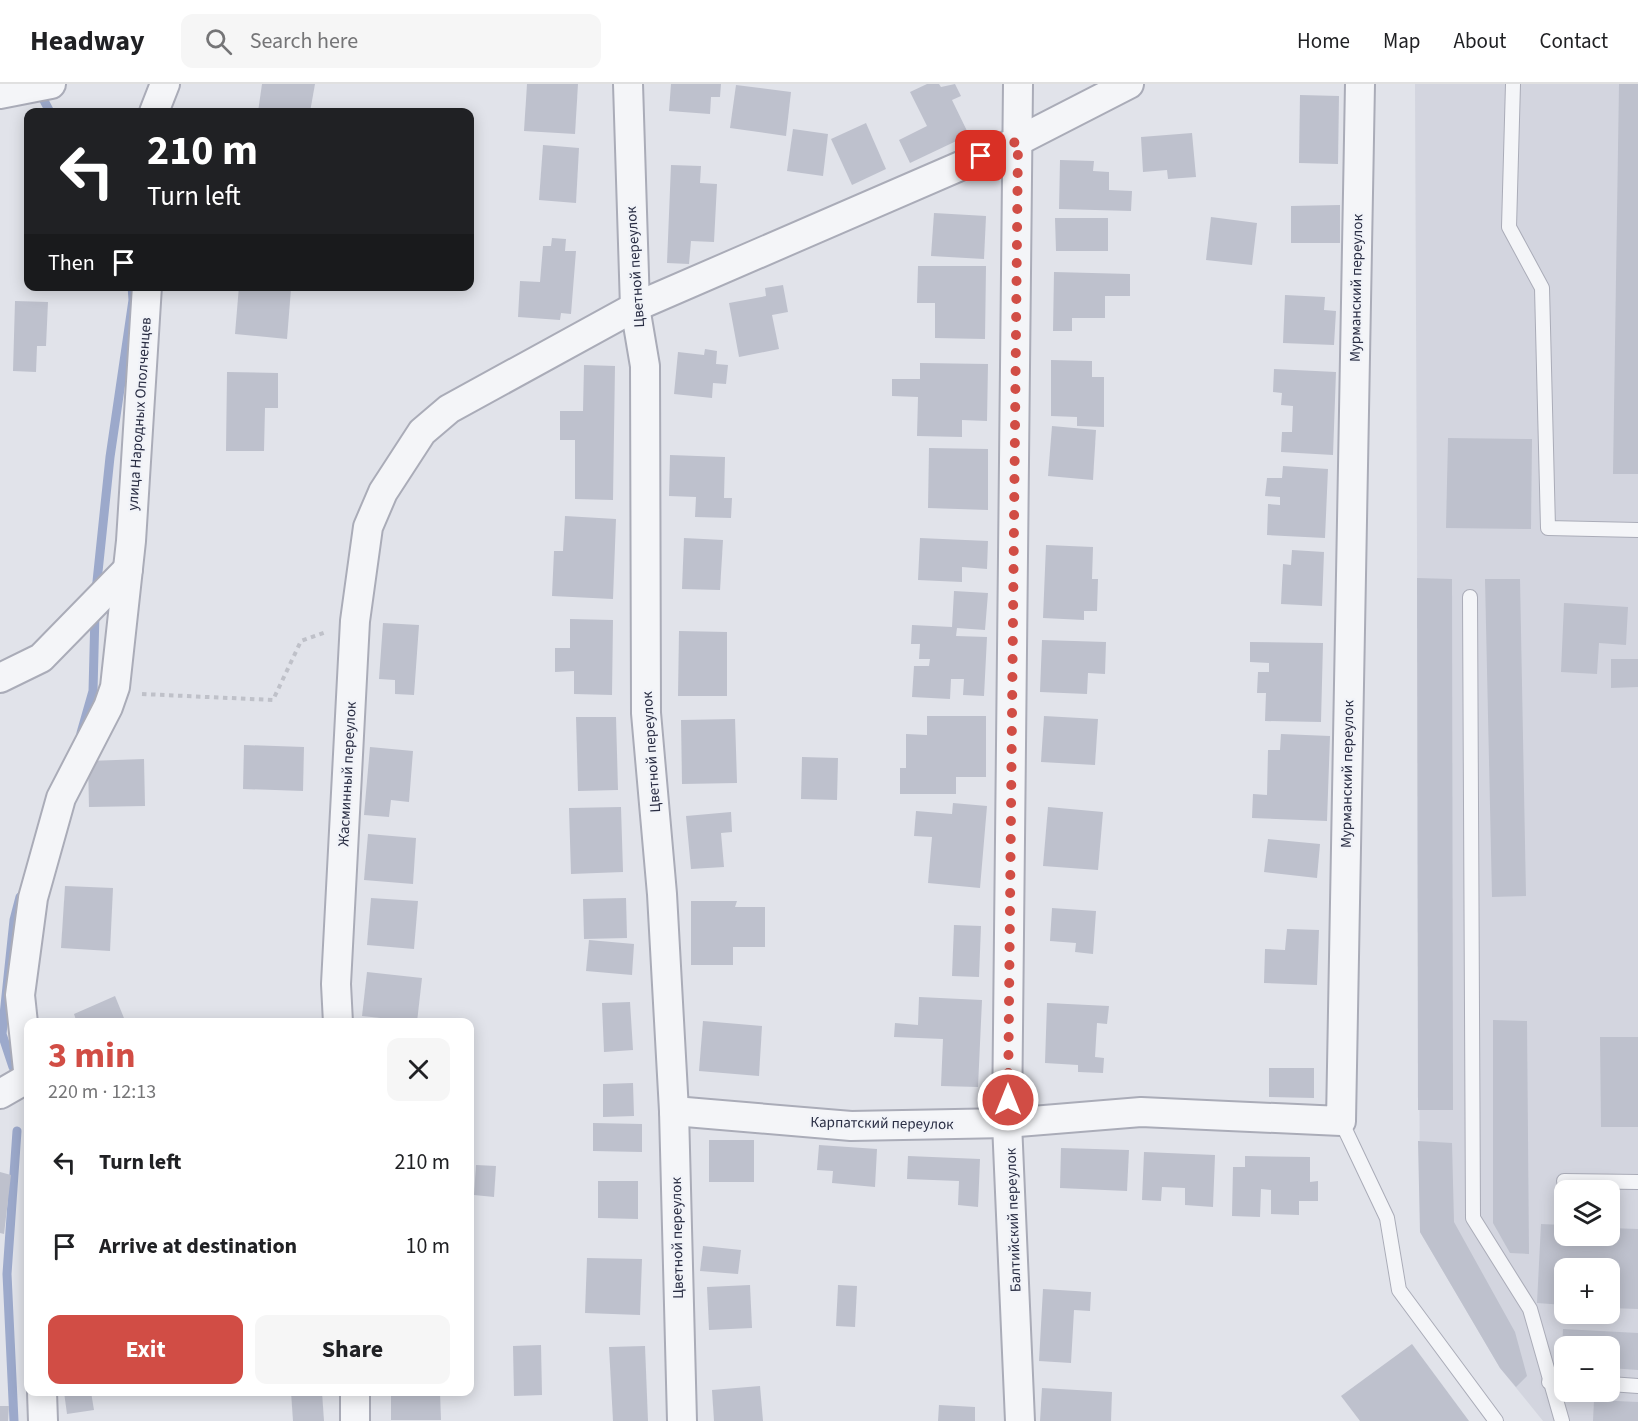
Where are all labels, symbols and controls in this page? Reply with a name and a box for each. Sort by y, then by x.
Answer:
search box [181,14,601,68]
text: Headway [30,21,145,61]
icon: search [202,25,235,58]
text: Search here [250,25,358,57]
text: Home [1297,26,1350,56]
text: Map [1383,26,1421,56]
text: About [1454,26,1506,56]
text: Contact [1539,26,1608,56]
text: 210 m [147,121,258,181]
pin [955,130,1006,181]
icon: left [48,132,126,210]
icon: arrive [964,139,997,172]
text: Turn left [147,177,241,216]
street label: Цветной переулок [621,205,650,328]
street label: Мурманский переулок [1345,213,1368,362]
icon: arrive [107,246,140,279]
text: Then [48,247,95,279]
street label: улица Народных Ополченцев [122,316,157,511]
street label: Цветной переулок [637,690,666,813]
street label: Мурманский переулок [1336,699,1359,848]
street label: Жасминный переулок [333,700,362,847]
text: 3 min [48,1030,136,1081]
button: close [387,1038,450,1101]
position arrow [976,1068,1040,1132]
text: 220 m · 12:13 [48,1078,156,1106]
street label: Карпатский переулок [810,1112,954,1135]
icon: left [48,1146,81,1179]
text: Turn left [99,1146,181,1178]
text: 210 m [395,1146,450,1178]
street label: Балтийский переулок [1000,1147,1027,1292]
street label: Цветной переулок [666,1176,689,1299]
map controls [1554,1180,1620,1402]
button: layers [1554,1180,1620,1246]
icon: arrive [48,1230,81,1263]
text: Arrive at destination [99,1230,297,1262]
text: 10 m [405,1230,450,1262]
button: + [1554,1258,1620,1324]
button: Exit [48,1315,243,1384]
button: Share [255,1315,450,1384]
button: − [1554,1336,1620,1402]

